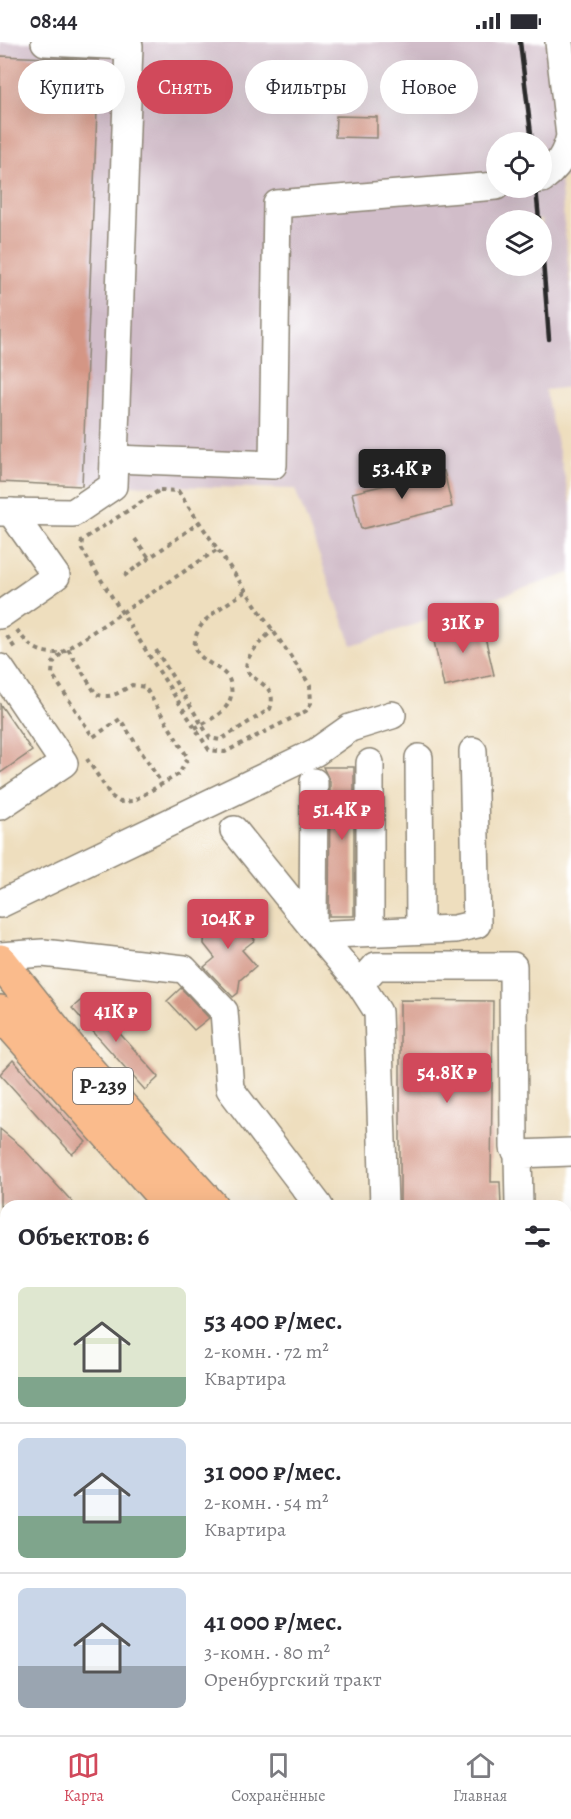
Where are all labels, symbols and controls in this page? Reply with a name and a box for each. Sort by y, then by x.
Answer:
text: 08:44 [30,6,78,36]
chip: Купить [18,60,125,114]
chip: Снять [137,60,233,114]
chip: Фильтры [245,60,368,114]
chip: Новое [380,60,478,114]
map controls [486,132,552,276]
button: locate [486,132,552,198]
button: layers [486,210,552,276]
pin: 53.4K ₽ [347,449,457,500]
text: 53.4K ₽ [373,455,431,482]
pin: 31K ₽ [421,603,505,654]
text: 31K ₽ [442,609,484,636]
pin: 51.4K ₽ [287,790,397,841]
text: 51.4K ₽ [313,796,371,823]
pin: 104K ₽ [179,899,277,950]
text: 104K ₽ [201,905,255,932]
pin: 41K ₽ [74,992,158,1043]
text: 41K ₽ [94,998,138,1025]
pin: 54.8K ₽ [392,1053,502,1104]
text: 54.8K ₽ [417,1059,477,1086]
road number: Р-239 [73,1068,133,1104]
text: Объектов: 6 [18,1219,149,1254]
icon: filters [521,1220,554,1253]
text: 53 400 ₽/мес. [204,1303,343,1338]
icon: home [66,1311,138,1383]
text: 2-комн. · 72 m² [204,1338,329,1365]
text: Квартира [204,1365,286,1392]
text: 31 000 ₽/мес. [204,1454,342,1489]
icon: home [66,1462,138,1534]
text: 2-комн. · 54 m² [204,1489,329,1516]
text: Квартира [204,1516,286,1543]
text: 41 000 ₽/мес. [204,1604,343,1639]
icon: home [66,1612,138,1684]
text: 3-комн. · 80 m² [204,1639,330,1666]
text: Оренбургский тракт [204,1666,382,1693]
tab: Карта [64,1749,104,1807]
tab: Сохранённые [231,1749,326,1807]
tab: Главная [453,1749,507,1807]

